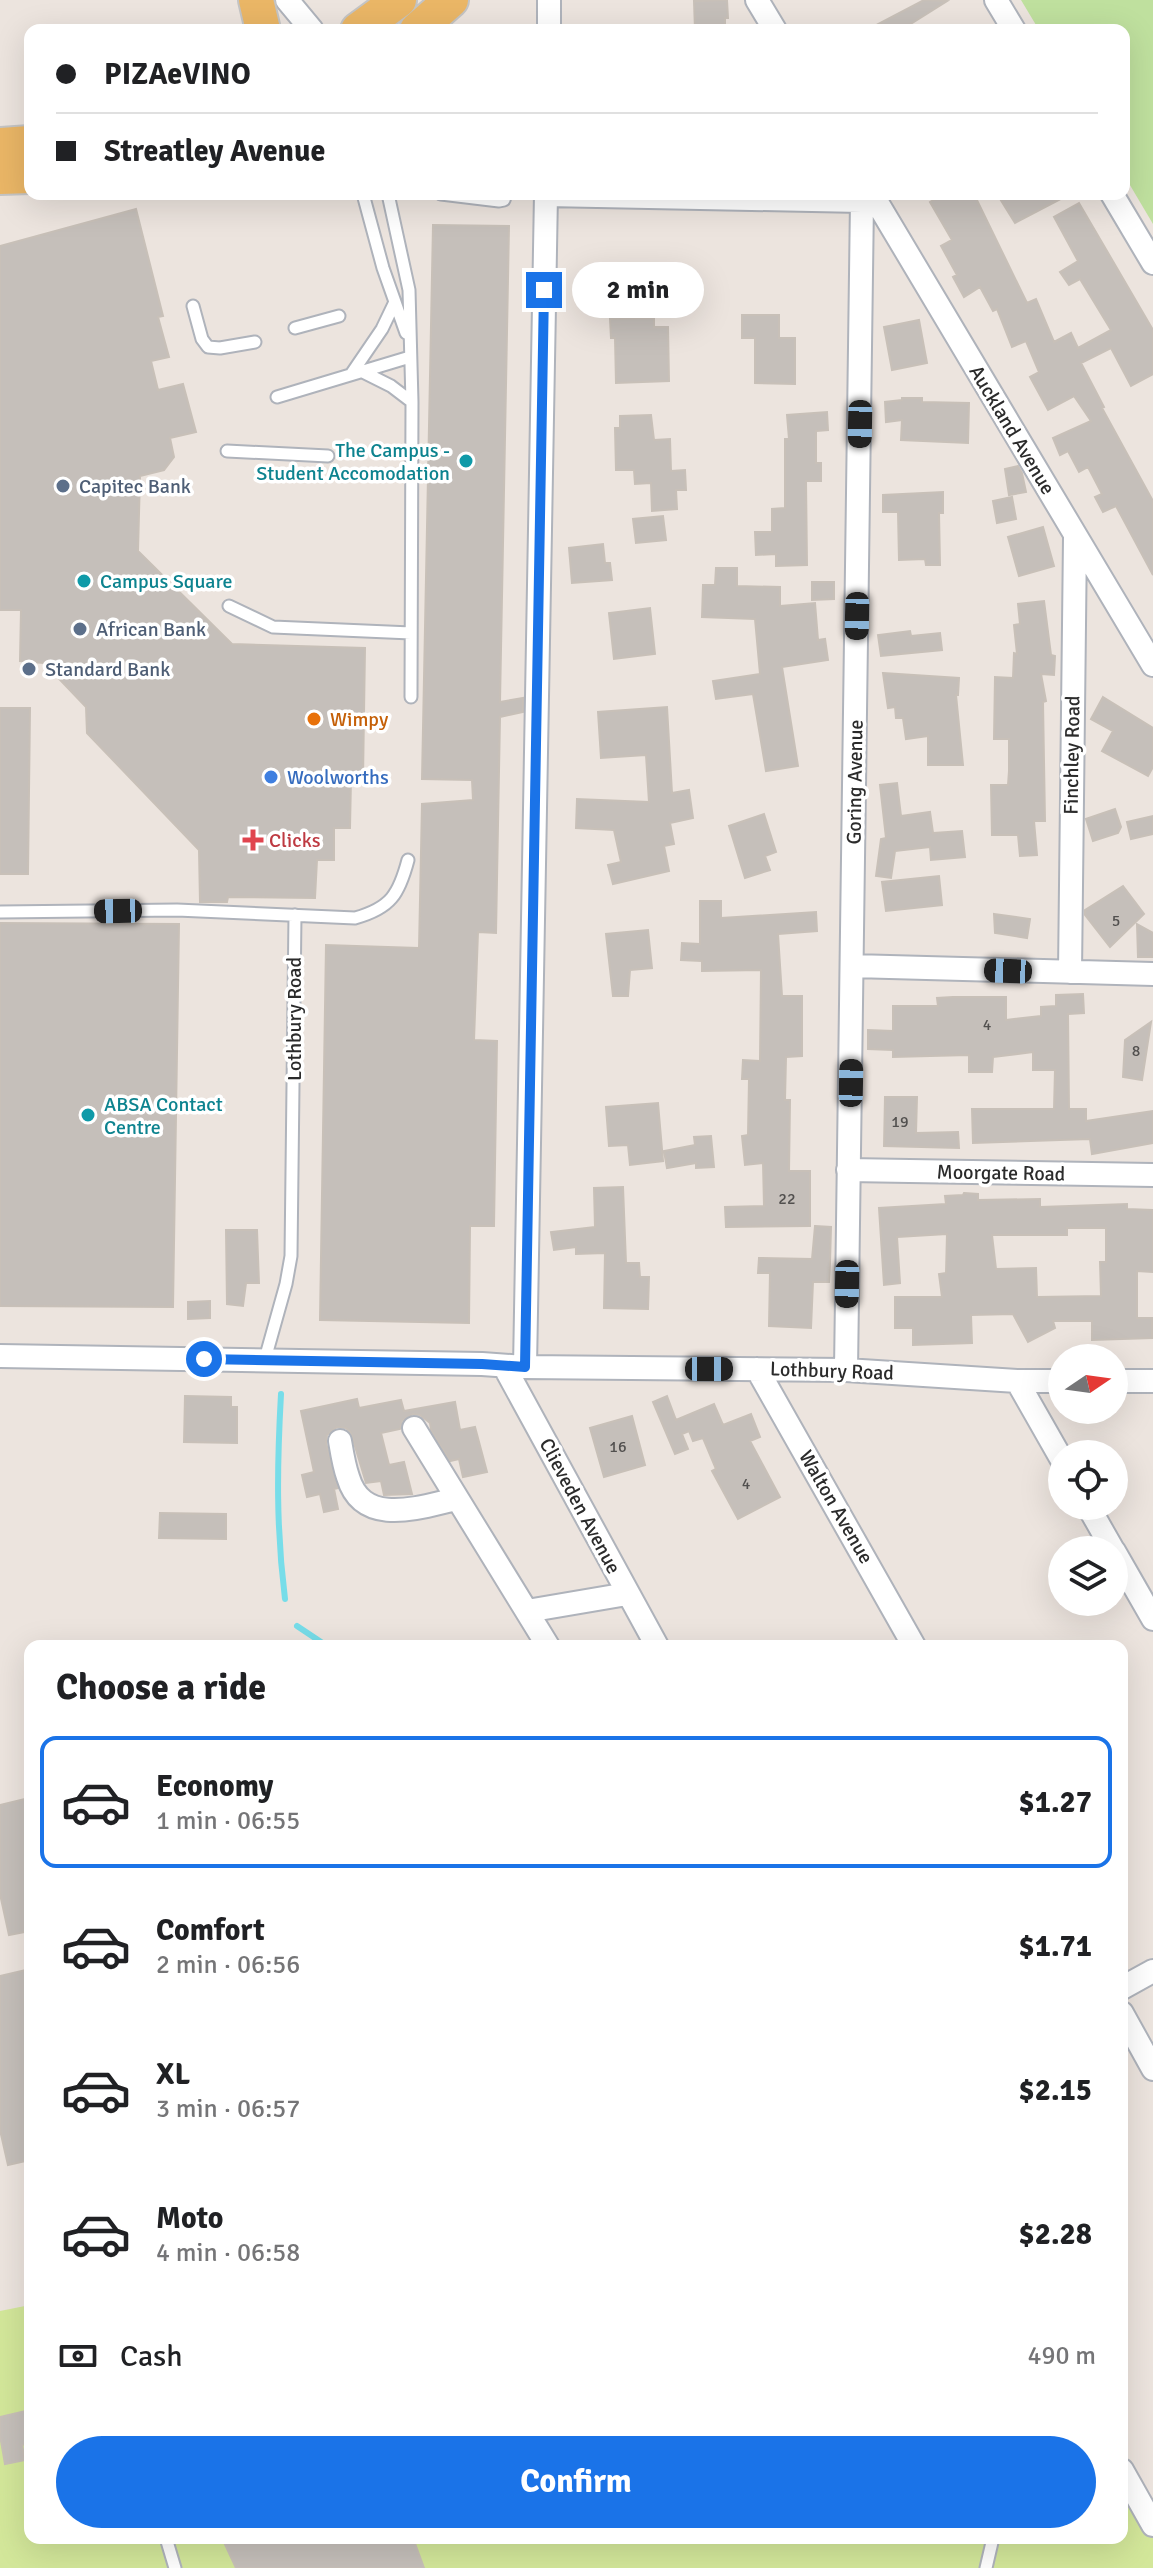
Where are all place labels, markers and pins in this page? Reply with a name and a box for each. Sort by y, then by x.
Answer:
place label: The Campus - Student Accomodation [256,438,450,486]
marker: The Campus - Student Accomodation [457,452,475,470]
place label: Capitec Bank [79,474,191,499]
marker: Capitec Bank [54,477,72,495]
place label: Campus Square [100,569,232,594]
marker: Campus Square [75,572,93,590]
place label: African Bank [96,617,206,642]
marker: African Bank [71,620,89,638]
place label: Standard Bank [45,657,170,682]
marker: Standard Bank [20,660,38,678]
place label: Wimpy [330,707,389,732]
marker: Wimpy [305,710,323,728]
place label: Woolworths [287,765,389,790]
marker: Woolworths [262,768,280,786]
place label: Clicks [269,828,321,853]
marker: Clicks [244,831,262,849]
place label: ABSA Contact Centre [104,1092,223,1140]
marker: ABSA Contact Centre [79,1106,97,1124]

